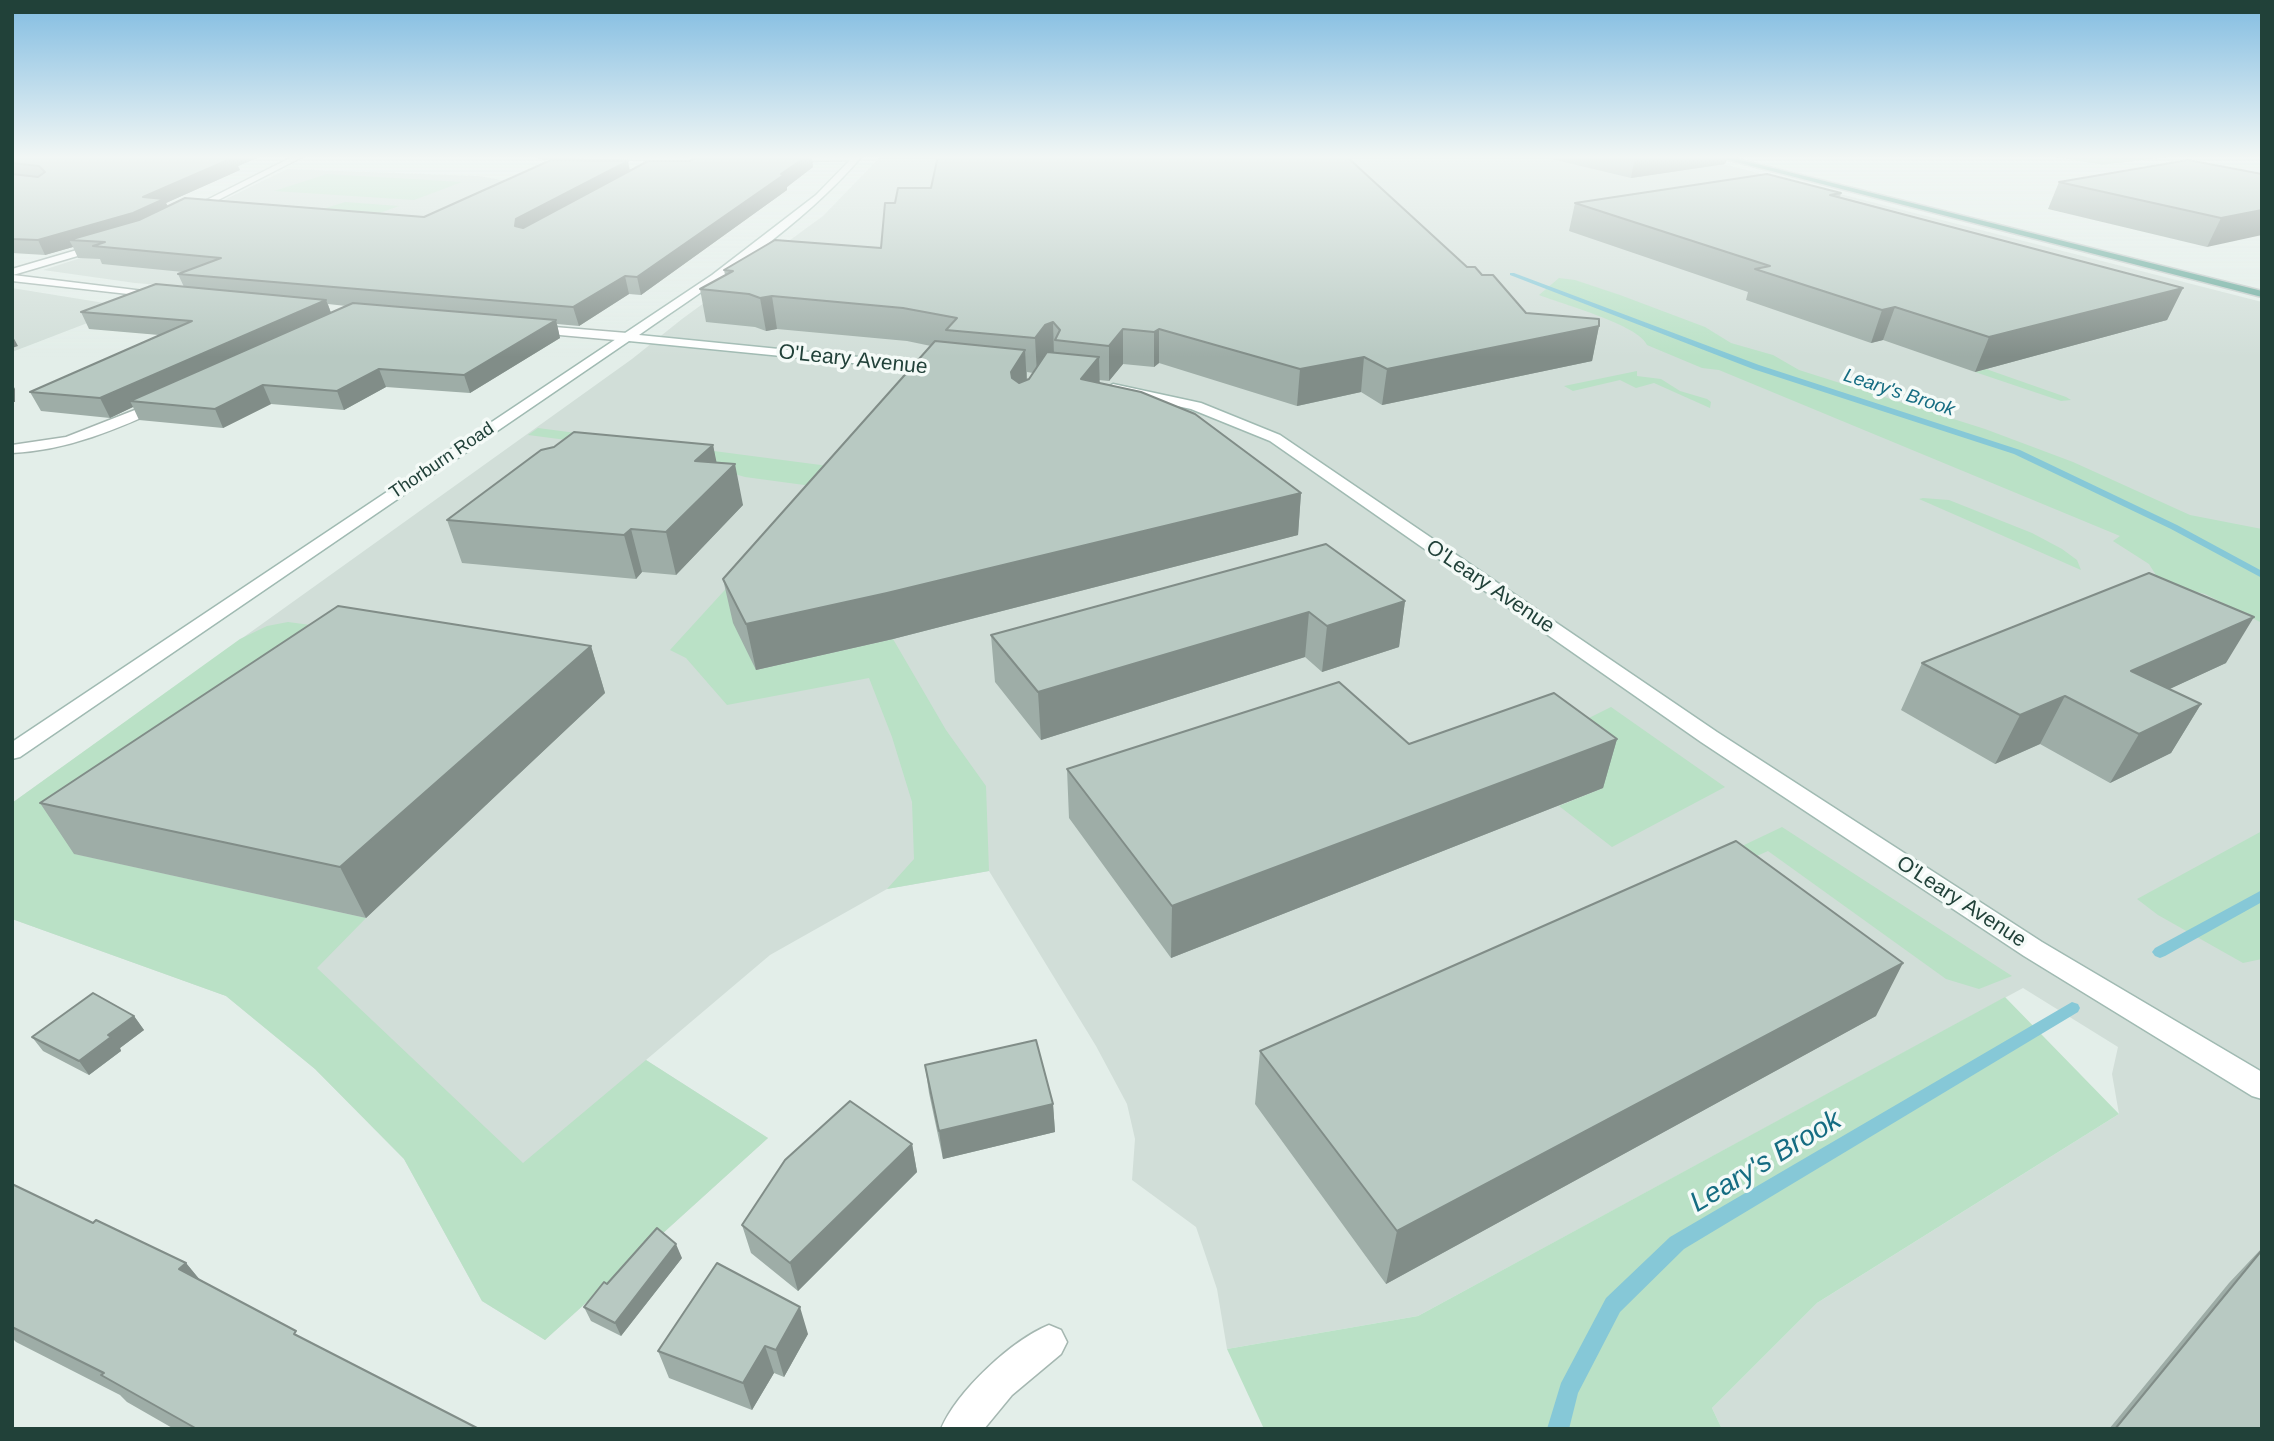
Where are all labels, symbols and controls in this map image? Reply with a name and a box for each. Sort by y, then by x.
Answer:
street label: O'Leary Avenue [777,340,929,380]
water label: Leary's Brook [1841,364,1957,422]
street label: Thorburn Road [386,418,498,504]
street label: O'Leary Avenue [1421,535,1559,639]
street label: O'Leary Avenue [1891,851,2031,953]
water label: Leary's Brook [1684,1104,1848,1220]

